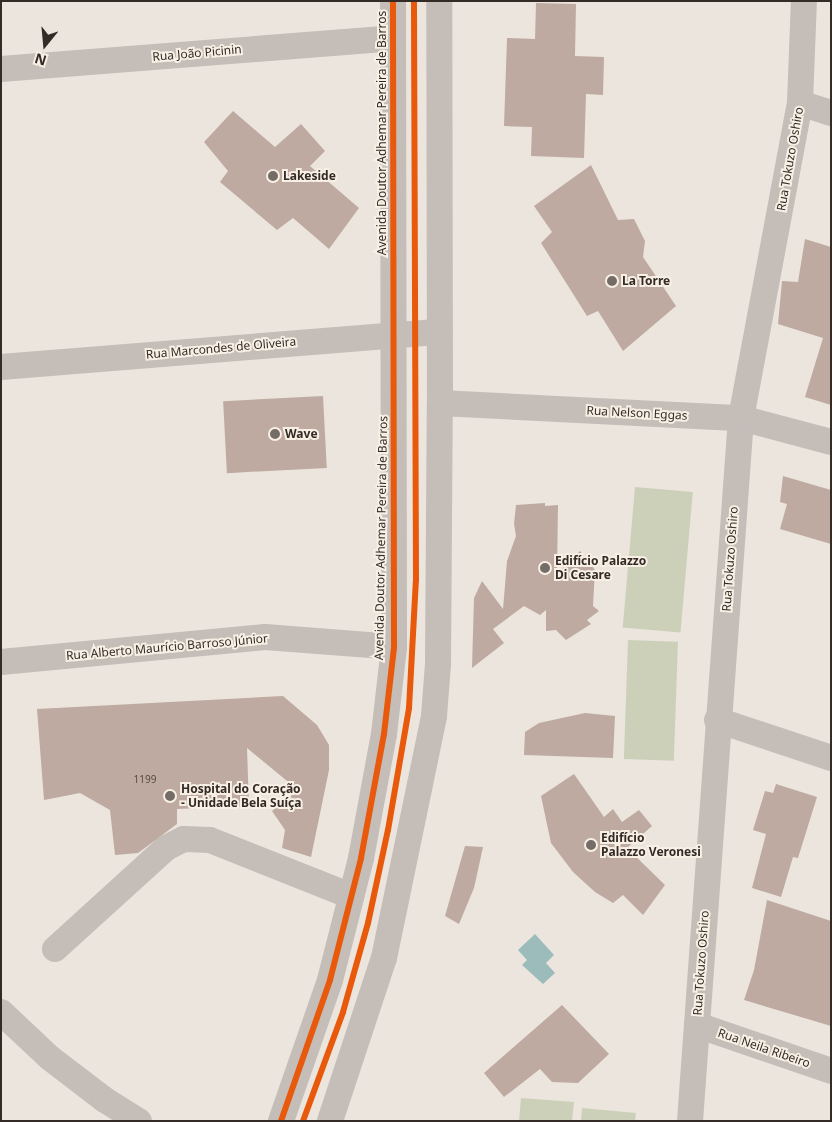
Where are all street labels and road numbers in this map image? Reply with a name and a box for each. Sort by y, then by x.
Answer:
street label: Avenida Doutor Adhemar Pereira de Barros [375,11,389,255]
street label: Rua João Picinin [152,42,242,64]
street label: Rua Tokuzo Oshiro [774,106,806,212]
street label: Rua Marcondes de Oliveira [145,334,297,362]
street label: Rua Nelson Eggas [586,403,688,423]
street label: Avenida Doutor Adhemar Pereira de Barros [372,416,390,660]
street label: Rua Tokuzo Oshiro [719,506,741,612]
street label: Rua Alberto Maurício Barroso Júnior [65,631,269,663]
street label: Rua Tokuzo Oshiro [690,910,712,1016]
street label: Rua Neila Ribeiro [716,1025,812,1071]

